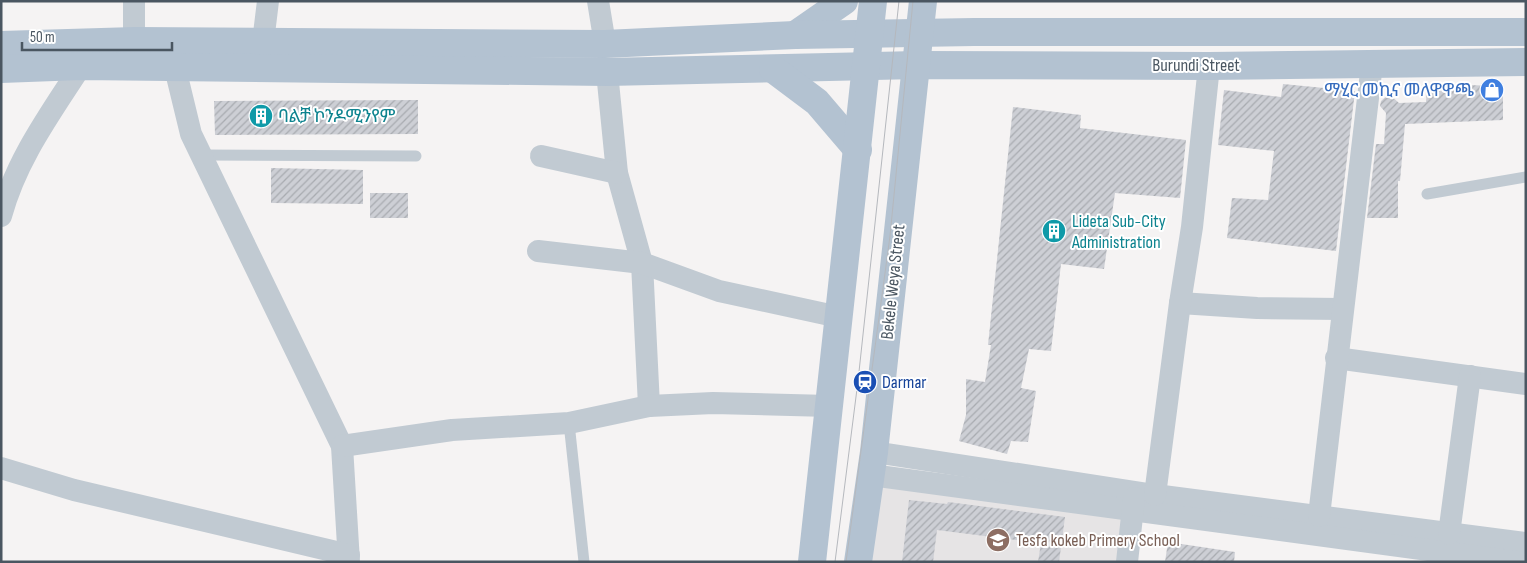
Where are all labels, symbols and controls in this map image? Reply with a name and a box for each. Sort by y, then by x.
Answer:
scale bar [22,20,172,52]
text: 50 m [30,28,55,47]
street label: Burundi Street [1152,55,1240,76]
shop icon: ማሂር መኪና መለዋዋጫ [1479,77,1505,103]
place label: ማሂር መኪና መለዋዋጫ [1324,80,1474,101]
building icon: ባልቻ ኮንዶሚንየም [248,103,274,129]
place label: ባልቻ ኮንዶሚንየም [278,106,396,127]
place label: Lideta Sub-City Administration [1071,211,1166,253]
building icon: Lideta Sub-City Administration [1041,218,1067,244]
street label: Bekele Weya Street [877,223,910,341]
station icon: Darmar [852,369,878,395]
place label: Darmar [882,372,926,393]
school or university icon: Tesfa kokeb Primery School [985,527,1011,553]
place label: Tesfa kokeb Primery School [1016,530,1180,551]

